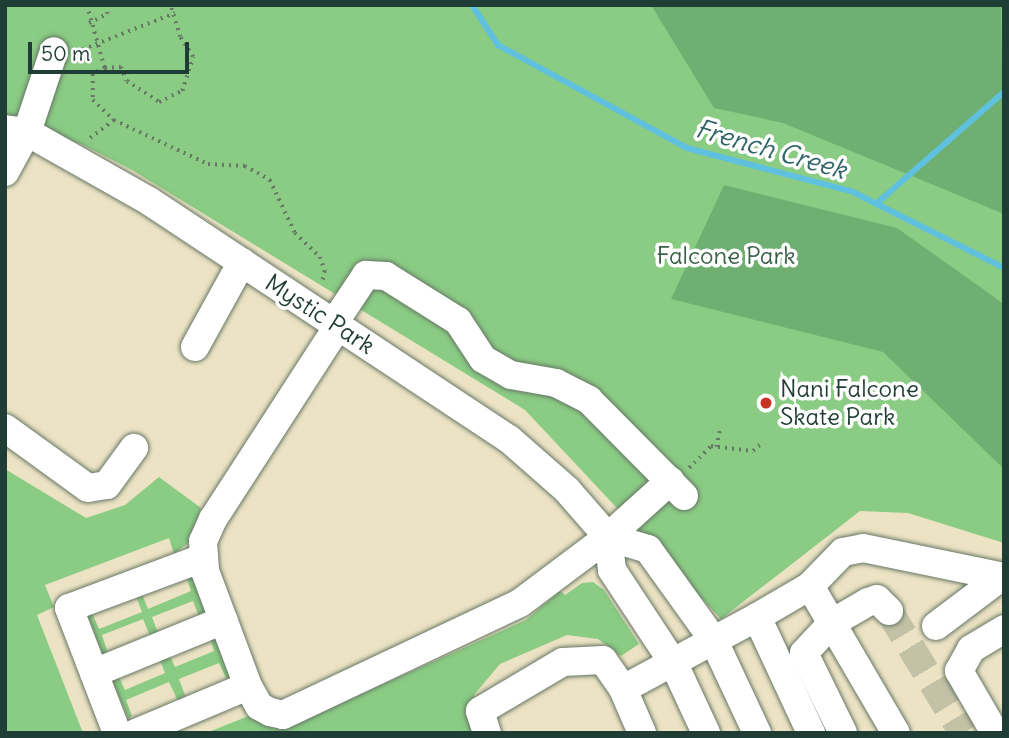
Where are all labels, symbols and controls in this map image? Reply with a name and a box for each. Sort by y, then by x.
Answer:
scale bar [32,28,192,72]
text: 50 m [41,40,90,67]
water label: French Creek [692,113,850,185]
park label: Falcone Park [656,242,796,270]
street label: Mystic Park [260,268,380,360]
place label: Nani Falcone Skate Park [780,375,919,431]
marker: Nani Falcone Skate Park [758,395,774,411]

